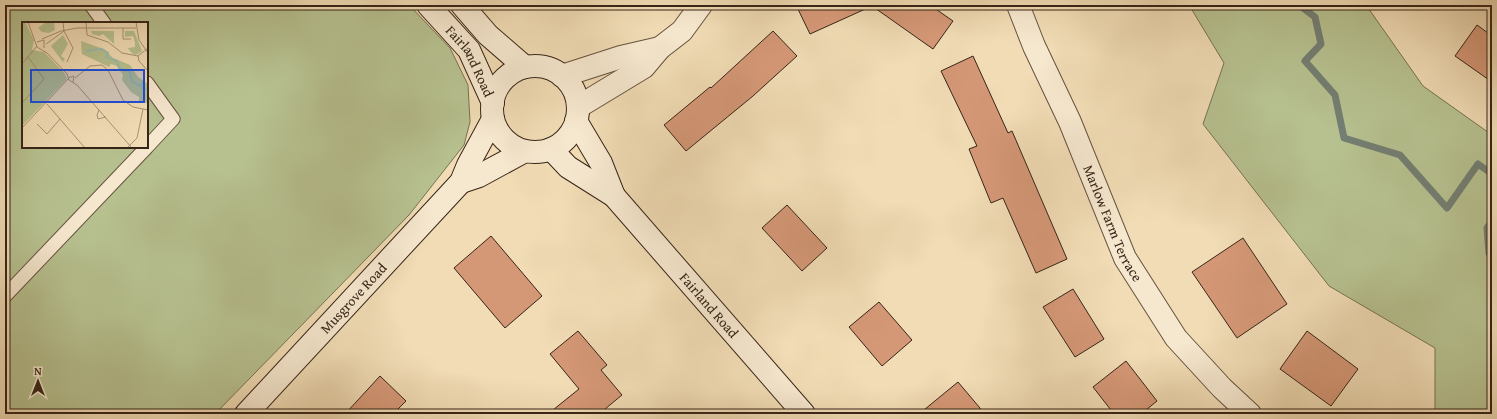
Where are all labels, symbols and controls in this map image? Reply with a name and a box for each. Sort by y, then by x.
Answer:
street label: Fairland Road [441,21,499,101]
inset map [22,22,148,148]
street label: Marlow Farm Terrace [1078,162,1148,286]
street label: Musgrove Road [316,258,392,338]
street label: Fairland Road [675,268,744,343]
north arrow [18,361,58,401]
text: N [34,363,42,379]

